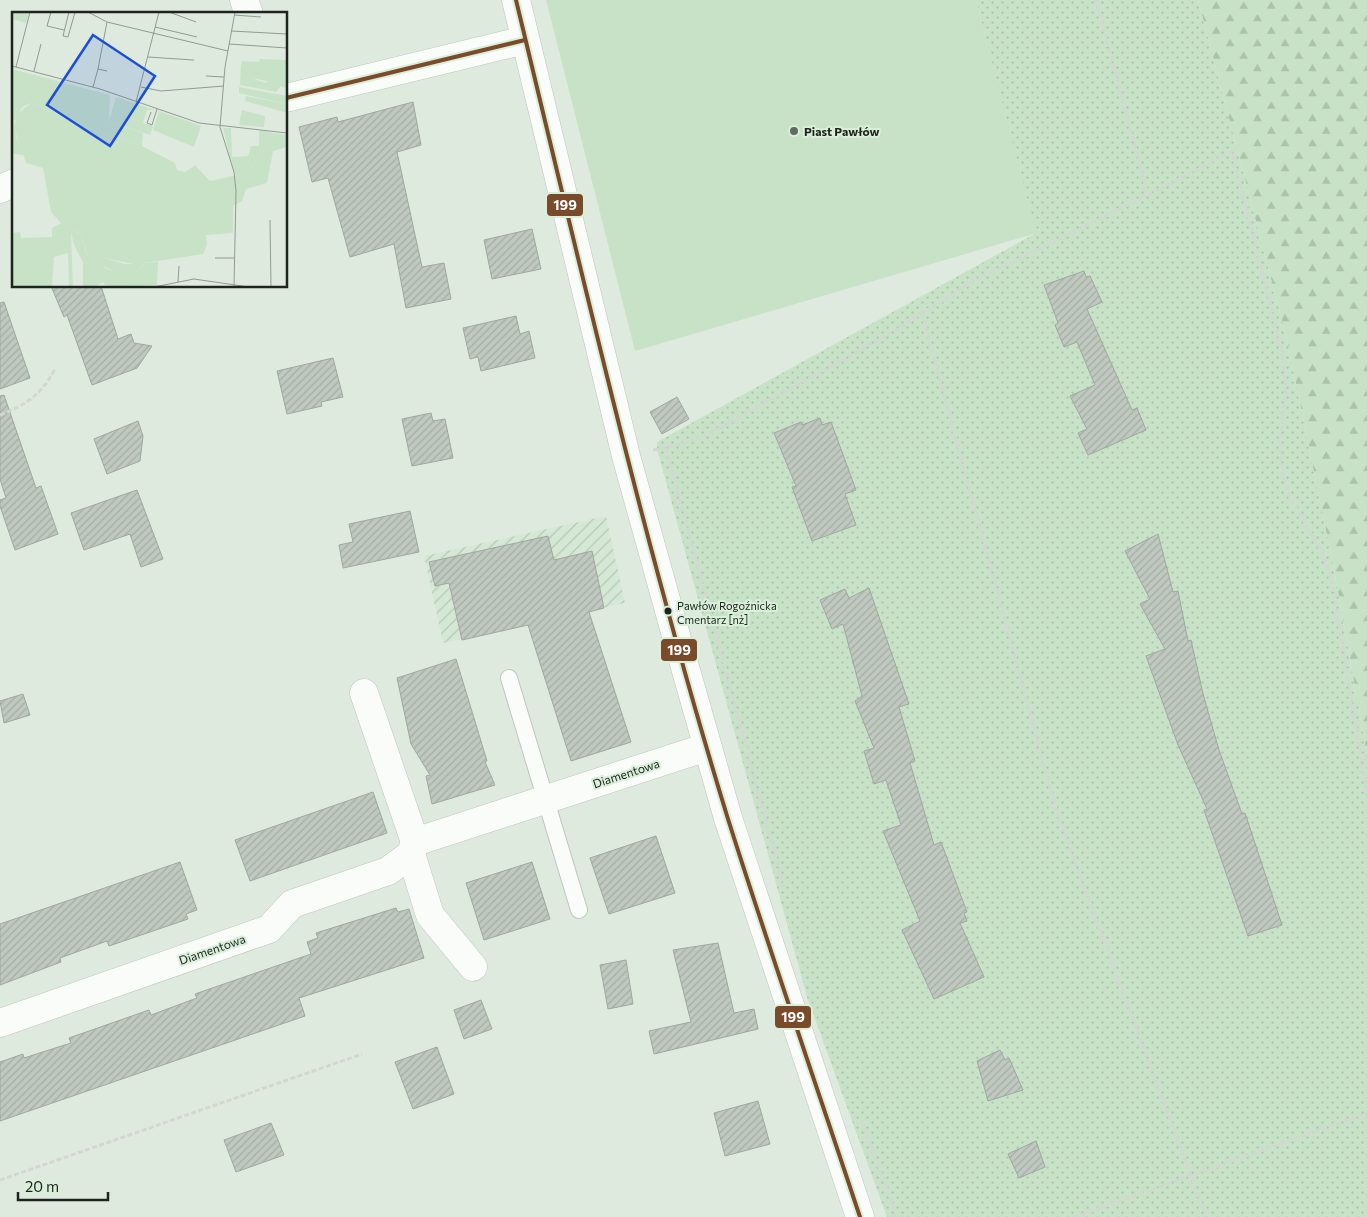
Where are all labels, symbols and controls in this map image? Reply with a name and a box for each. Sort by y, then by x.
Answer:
inset map [12,12,288,288]
place label: Piast Pawłów [804,124,879,138]
marker: Piast Pawłów [788,125,800,137]
line badge: 199 [546,193,584,217]
text: 199 [553,196,577,213]
place label: Pawłów Rogoźnicka Cmentarz [nż] [677,599,777,626]
marker: Pawłów Rogoźnicka Cmentarz [nż] [663,606,673,616]
line badge: 199 [660,638,698,662]
text: 199 [667,641,691,658]
street label: Diamentowa [591,756,661,790]
street label: Diamentowa [177,931,247,967]
line badge: 199 [774,1005,812,1029]
text: 199 [781,1008,805,1025]
scale bar [18,1170,108,1202]
text: 20 m [25,1177,59,1195]

